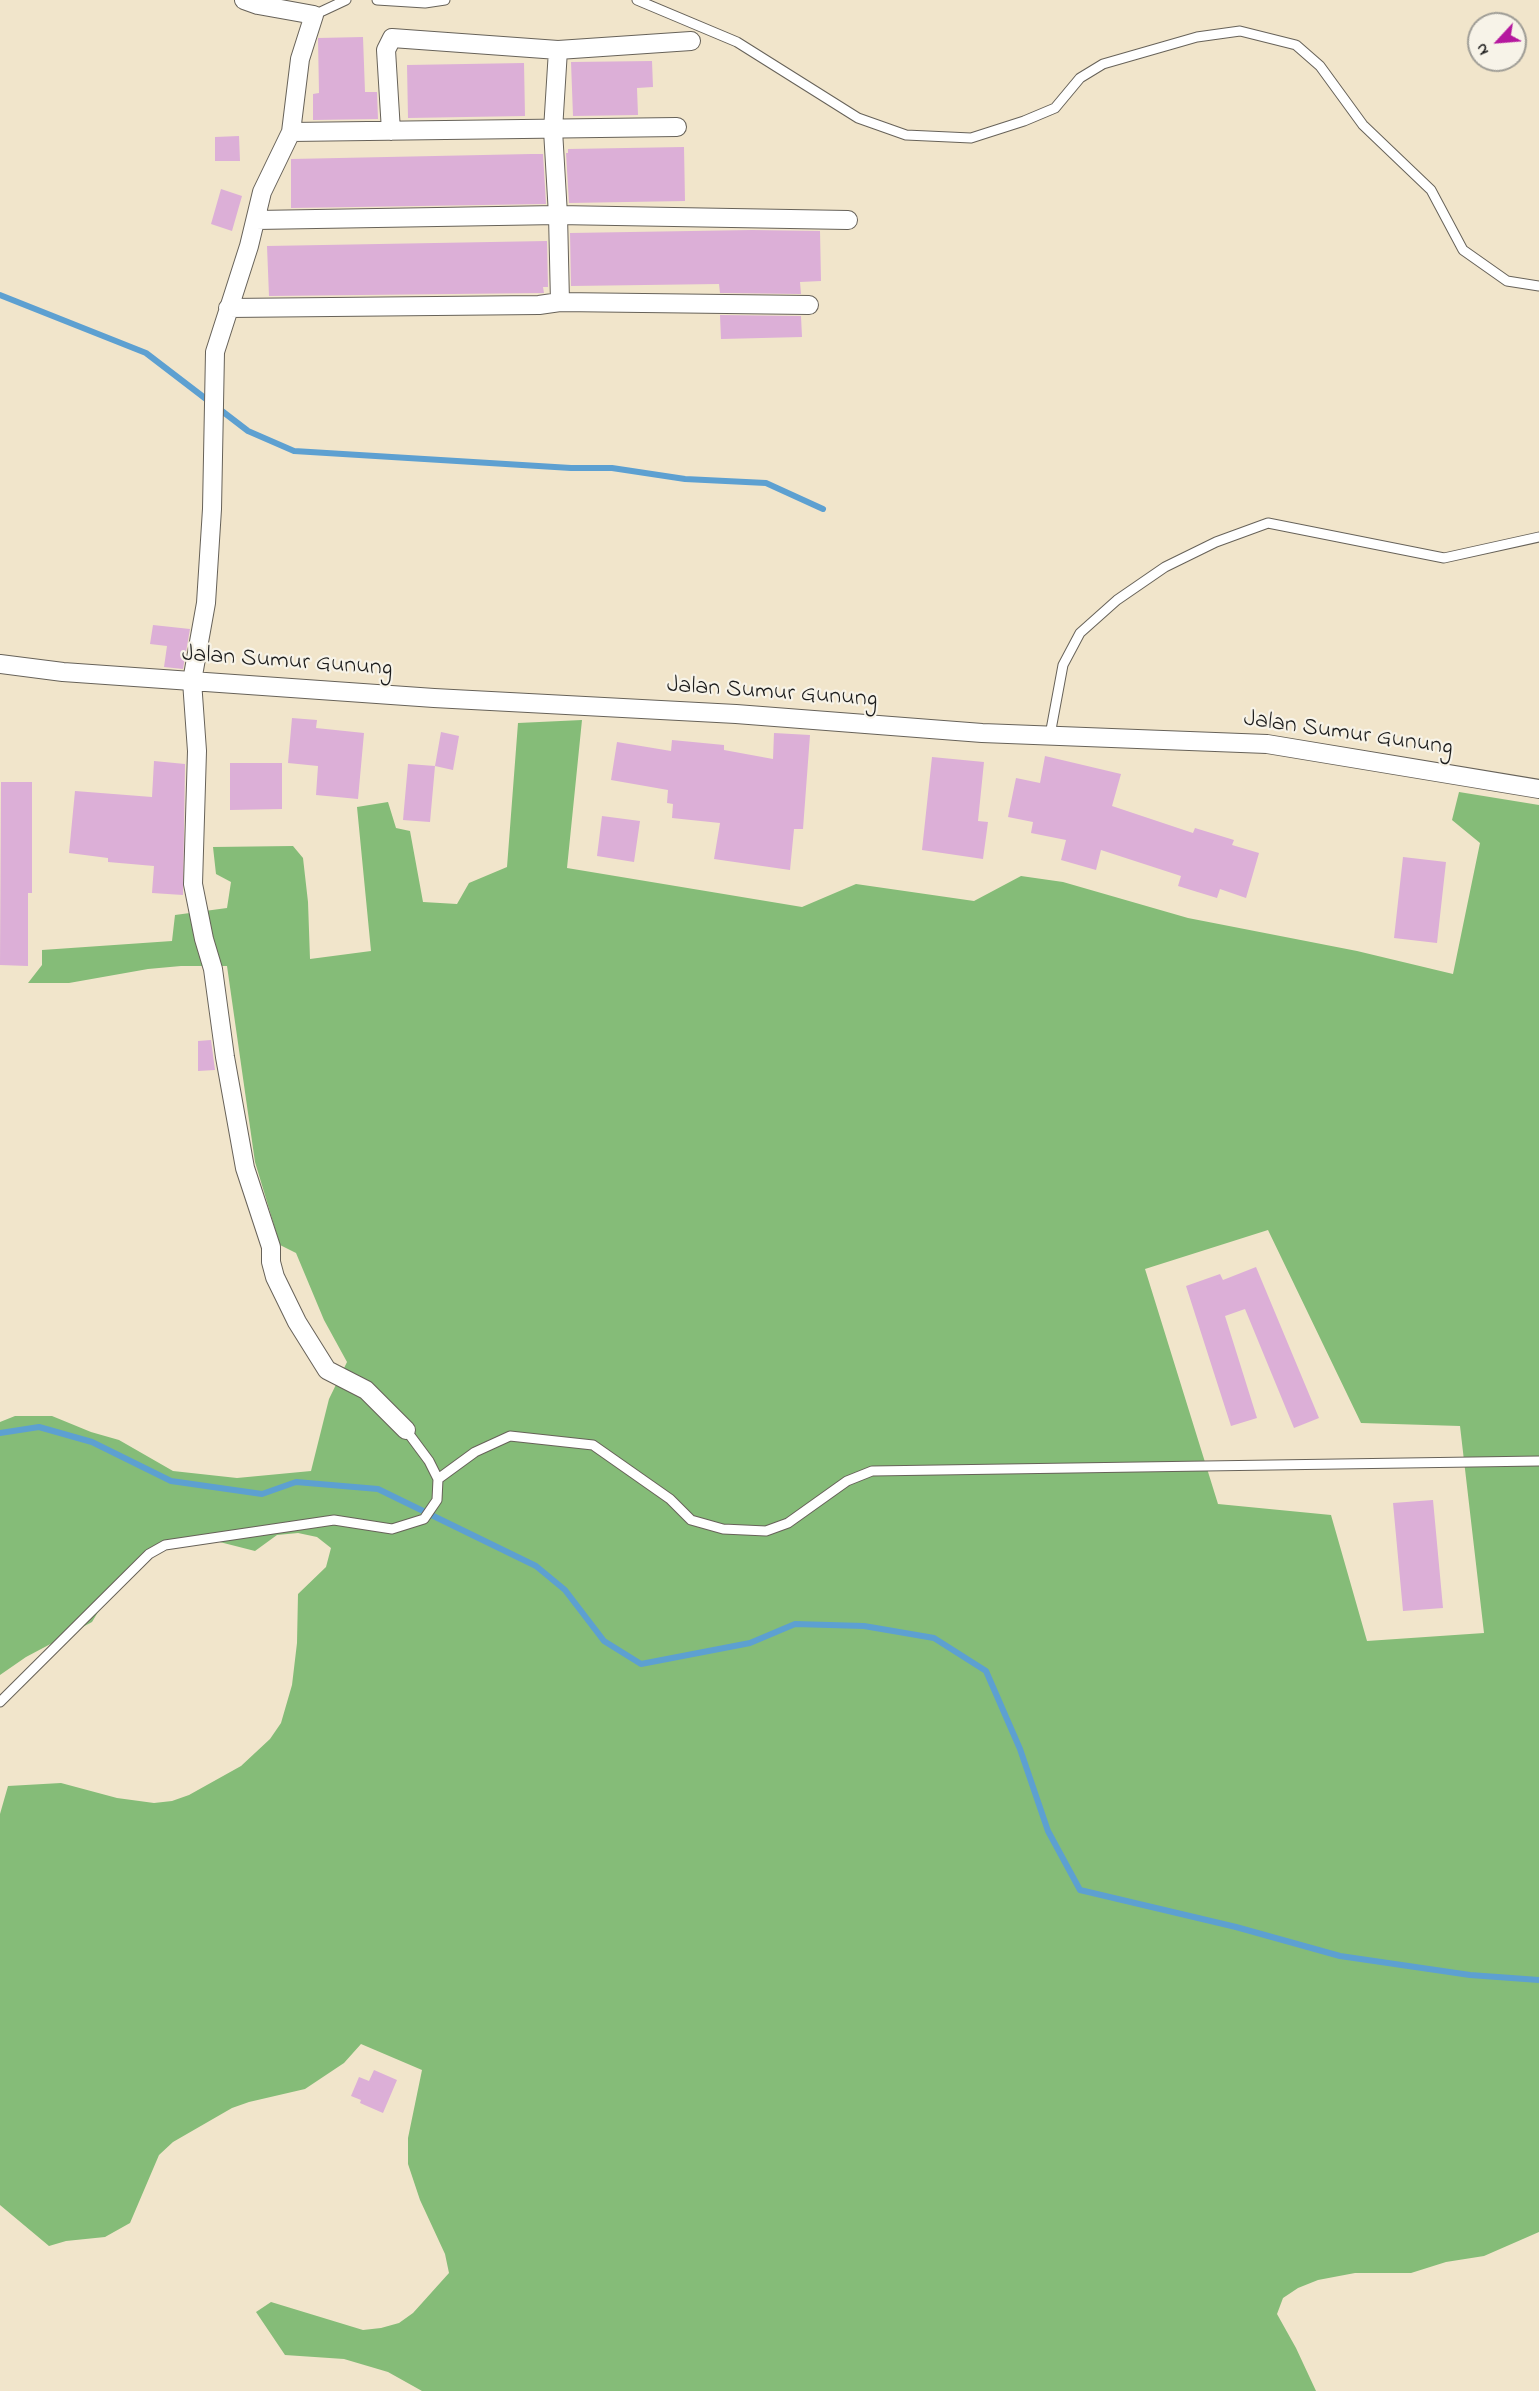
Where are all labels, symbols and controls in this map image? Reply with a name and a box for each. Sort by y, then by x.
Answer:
north arrow [1467,12,1527,72]
text: N [1469,39,1496,59]
street label: Jalan Sumur Gunung [181,641,393,685]
street label: Jalan Sumur Gunung [666,672,878,716]
street label: Jalan Sumur Gunung [1241,706,1455,764]

